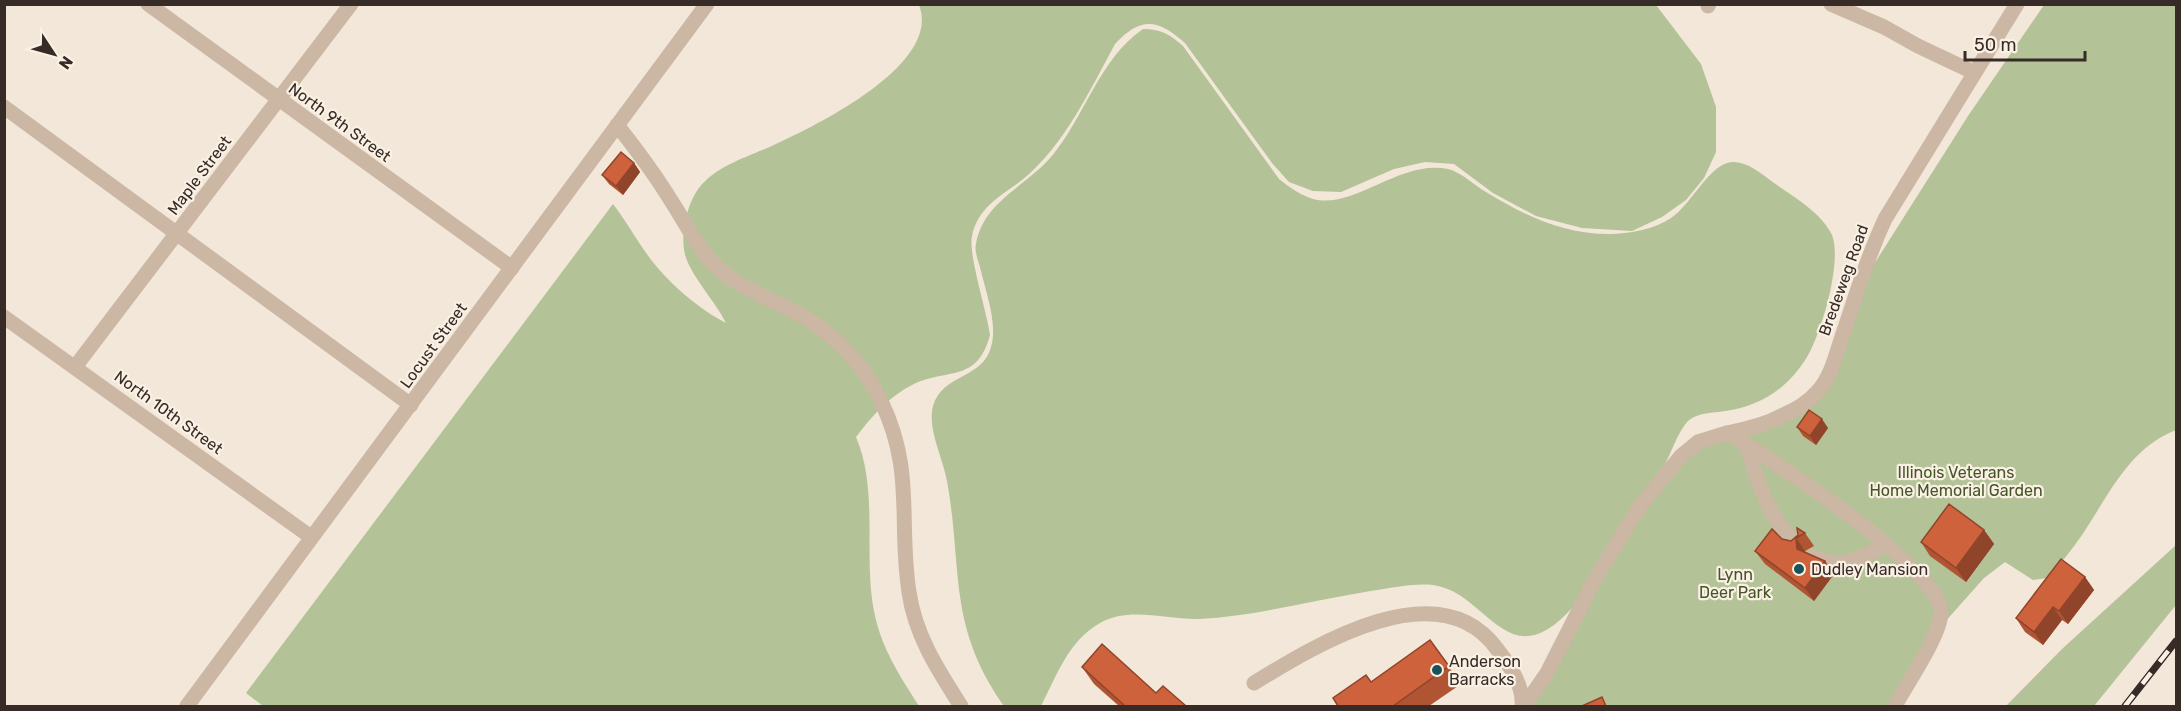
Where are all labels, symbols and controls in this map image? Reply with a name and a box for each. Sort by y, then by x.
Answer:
north arrow [24,24,84,84]
scale bar [1965,24,2085,62]
text: 50 m [1974,34,2017,56]
text: N [55,52,77,73]
street label: North 9th Street [285,79,395,166]
street label: Maple Street [163,132,235,219]
street label: Bredeweg Road [1815,222,1872,338]
street label: Locust Street [396,299,471,392]
street label: North 10th Street [111,367,227,458]
park label: Illinois Veterans Home Memorial Garden [1869,463,2043,500]
place label: Dudley Mansion [1811,560,1928,579]
marker: Dudley Mansion [1792,562,1806,576]
park label: Lynn Deer Park [1699,565,1772,602]
place label: Anderson Barracks [1449,652,1521,689]
marker: Anderson Barracks [1430,663,1444,677]

